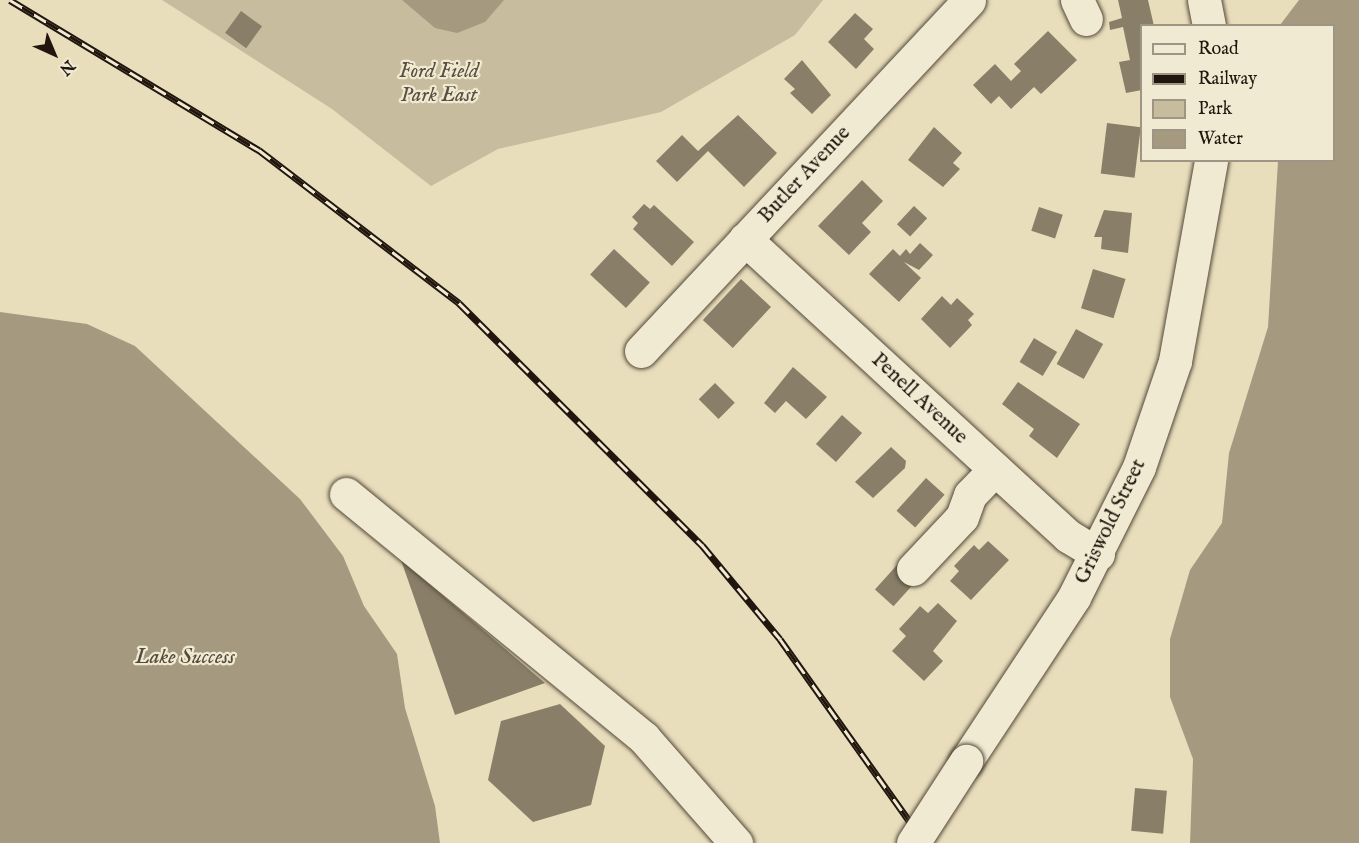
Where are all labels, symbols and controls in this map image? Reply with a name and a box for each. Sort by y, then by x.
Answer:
north arrow [24,24,84,84]
legend [1140,24,1335,162]
text: Road [1198,38,1239,61]
text: N [55,55,78,79]
park label: Ford Field Park East [399,59,479,109]
text: Railway [1198,68,1257,91]
text: Park [1198,98,1232,121]
street label: Butler Avenue [754,121,856,229]
text: Water [1198,128,1243,151]
street label: Penell Avenue [866,348,972,450]
street label: Griswold Street [1070,455,1152,589]
water label: Lake Success [135,645,235,671]

